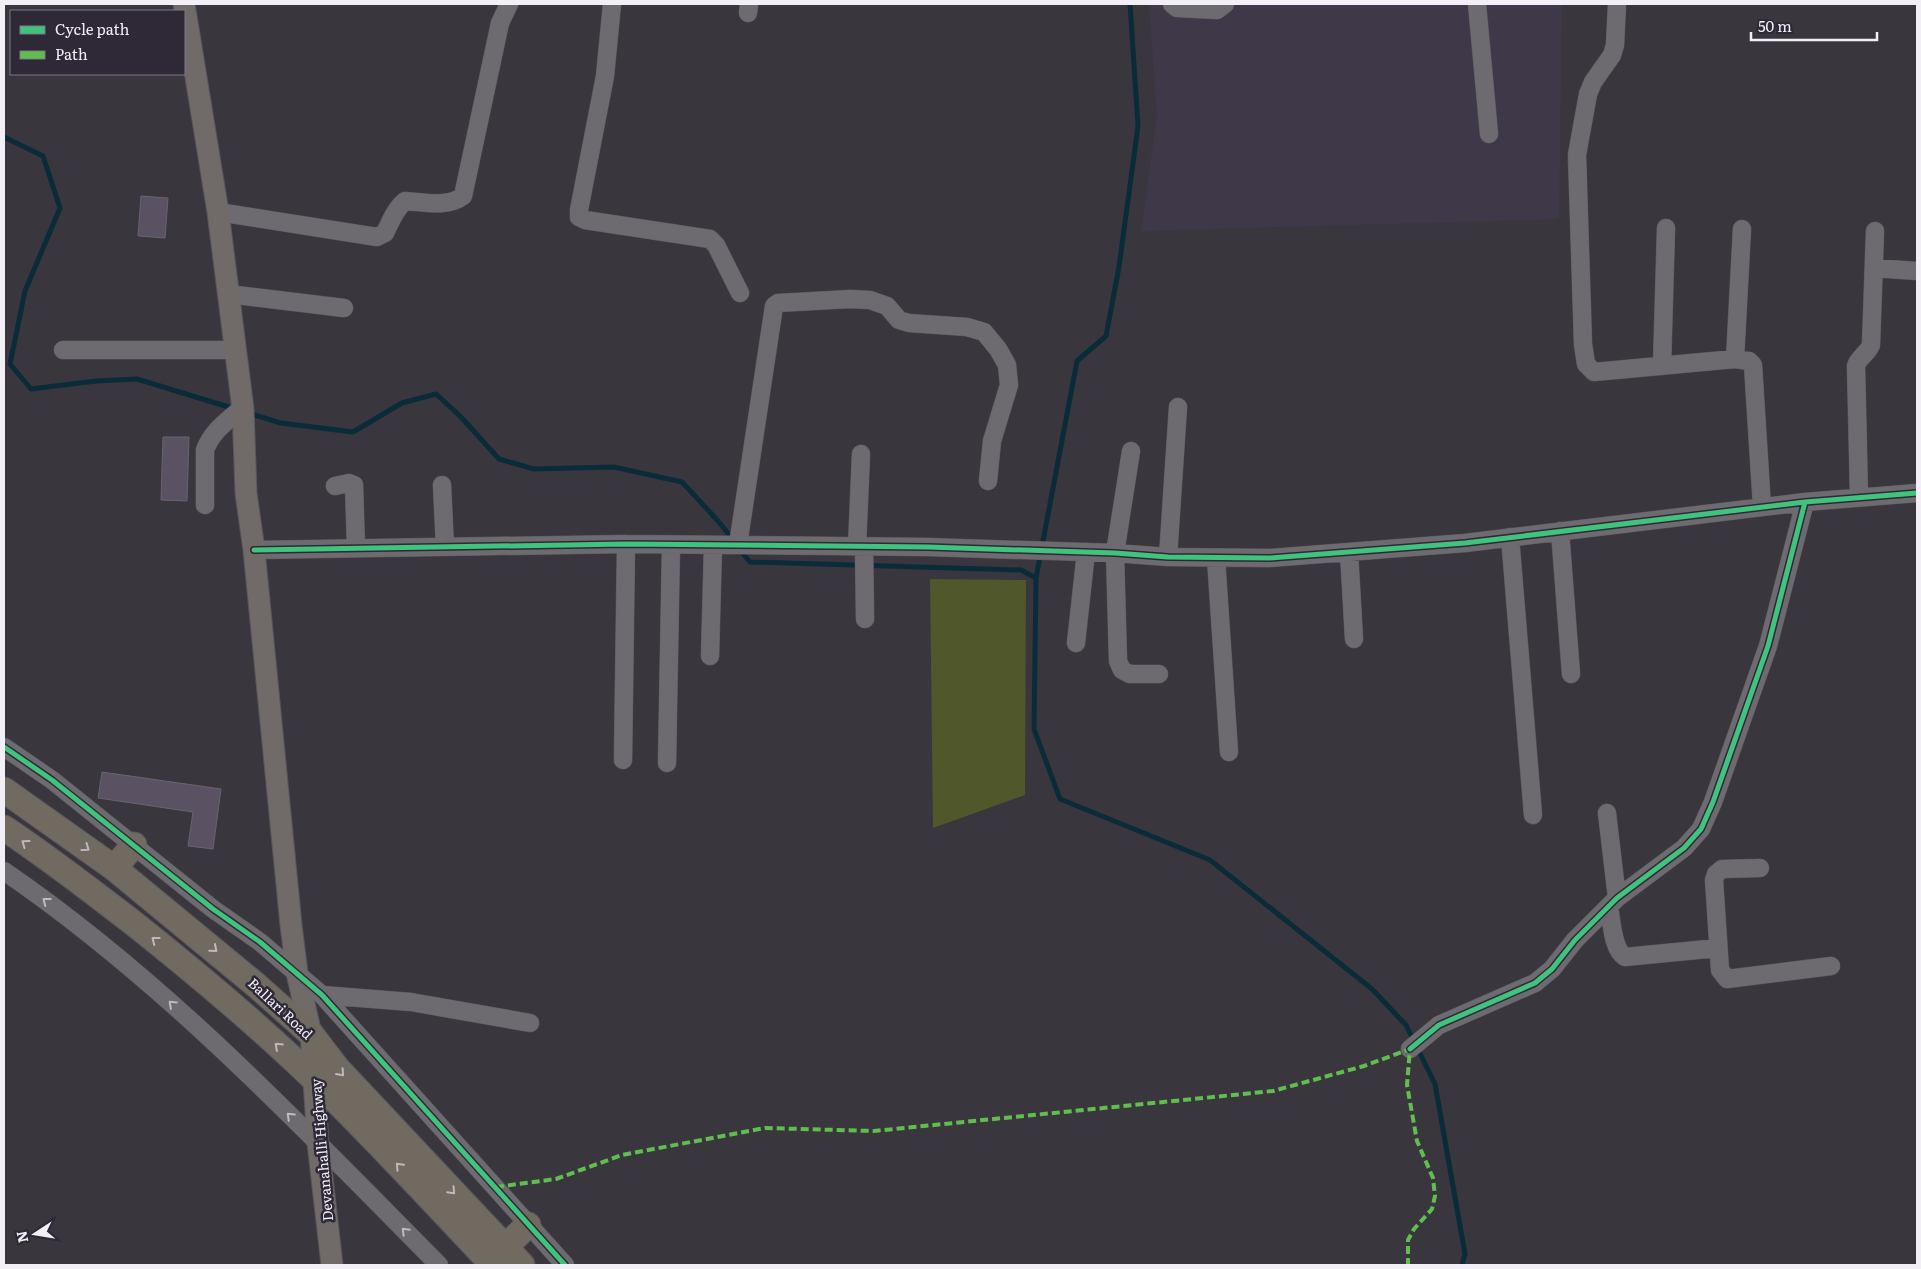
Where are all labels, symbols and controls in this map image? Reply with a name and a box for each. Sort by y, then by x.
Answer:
legend [10,10,185,75]
scale bar [1751,10,1877,42]
text: 50 m [1758,14,1792,37]
text: Cycle path [55,17,130,40]
text: Path [55,42,88,65]
one-way arrow [21,840,31,849]
one-way arrow [81,842,90,852]
one-way arrow [43,897,52,906]
one-way arrow [152,938,161,946]
one-way arrow [208,944,217,953]
street label: Ballari Road [244,973,318,1043]
one-way arrow [169,1001,178,1010]
one-way arrow [275,1043,284,1052]
one-way arrow [335,1067,344,1076]
street label: Devanahalli Highway [305,1077,337,1222]
one-way arrow [287,1113,296,1122]
one-way arrow [396,1163,405,1172]
one-way arrow [446,1186,455,1195]
north arrow [10,1209,60,1259]
one-way arrow [402,1227,411,1236]
text: N [10,1229,32,1245]

